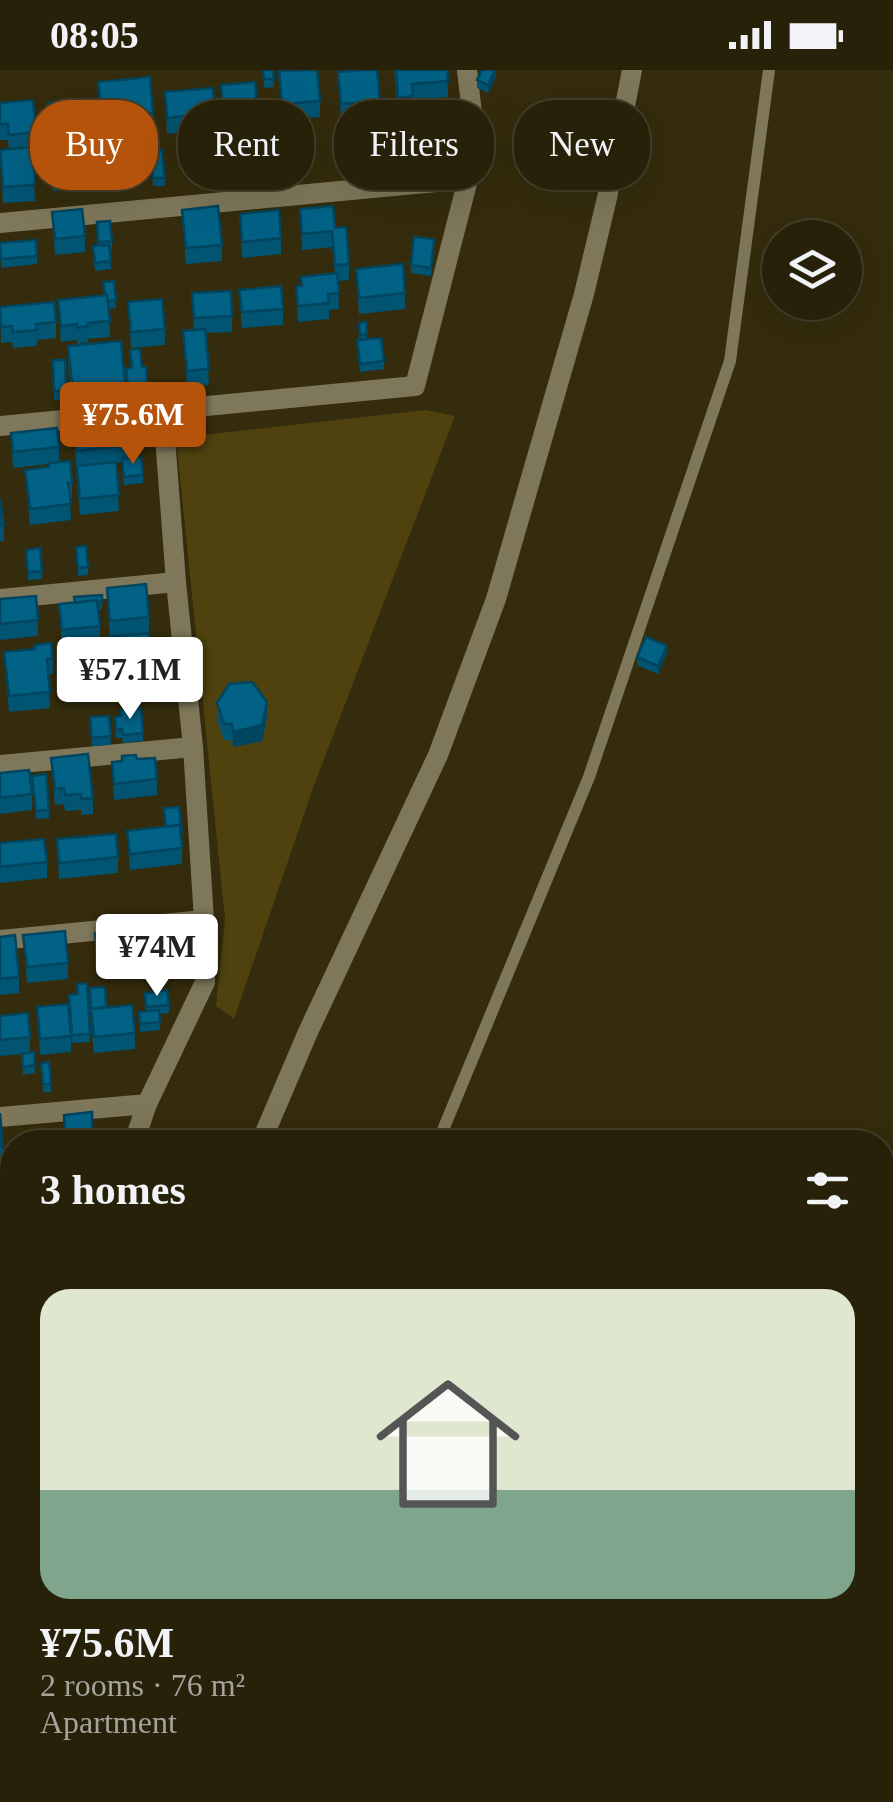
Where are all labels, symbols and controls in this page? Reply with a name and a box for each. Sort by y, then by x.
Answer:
text: 08:05 [50,14,139,56]
chip: Buy [30,100,158,190]
chip: Rent [178,100,314,190]
chip: Filters [334,100,494,190]
chip: New [514,100,650,190]
map controls [762,220,862,320]
button: layers [762,220,862,320]
pin: ¥75.6M [52,382,214,467]
text: ¥75.6M [82,396,184,432]
pin: ¥57.1M [49,637,211,722]
text: ¥57.1M [79,651,181,687]
pin: ¥74M [98,914,216,999]
text: ¥74M [118,928,196,964]
icon: filters [800,1163,855,1218]
text: 3 homes [40,1167,186,1213]
icon: home [358,1354,538,1534]
text: ¥75.6M [40,1620,174,1666]
text: 2 rooms · 76 m² [40,1667,245,1703]
text: Apartment [40,1704,177,1740]

